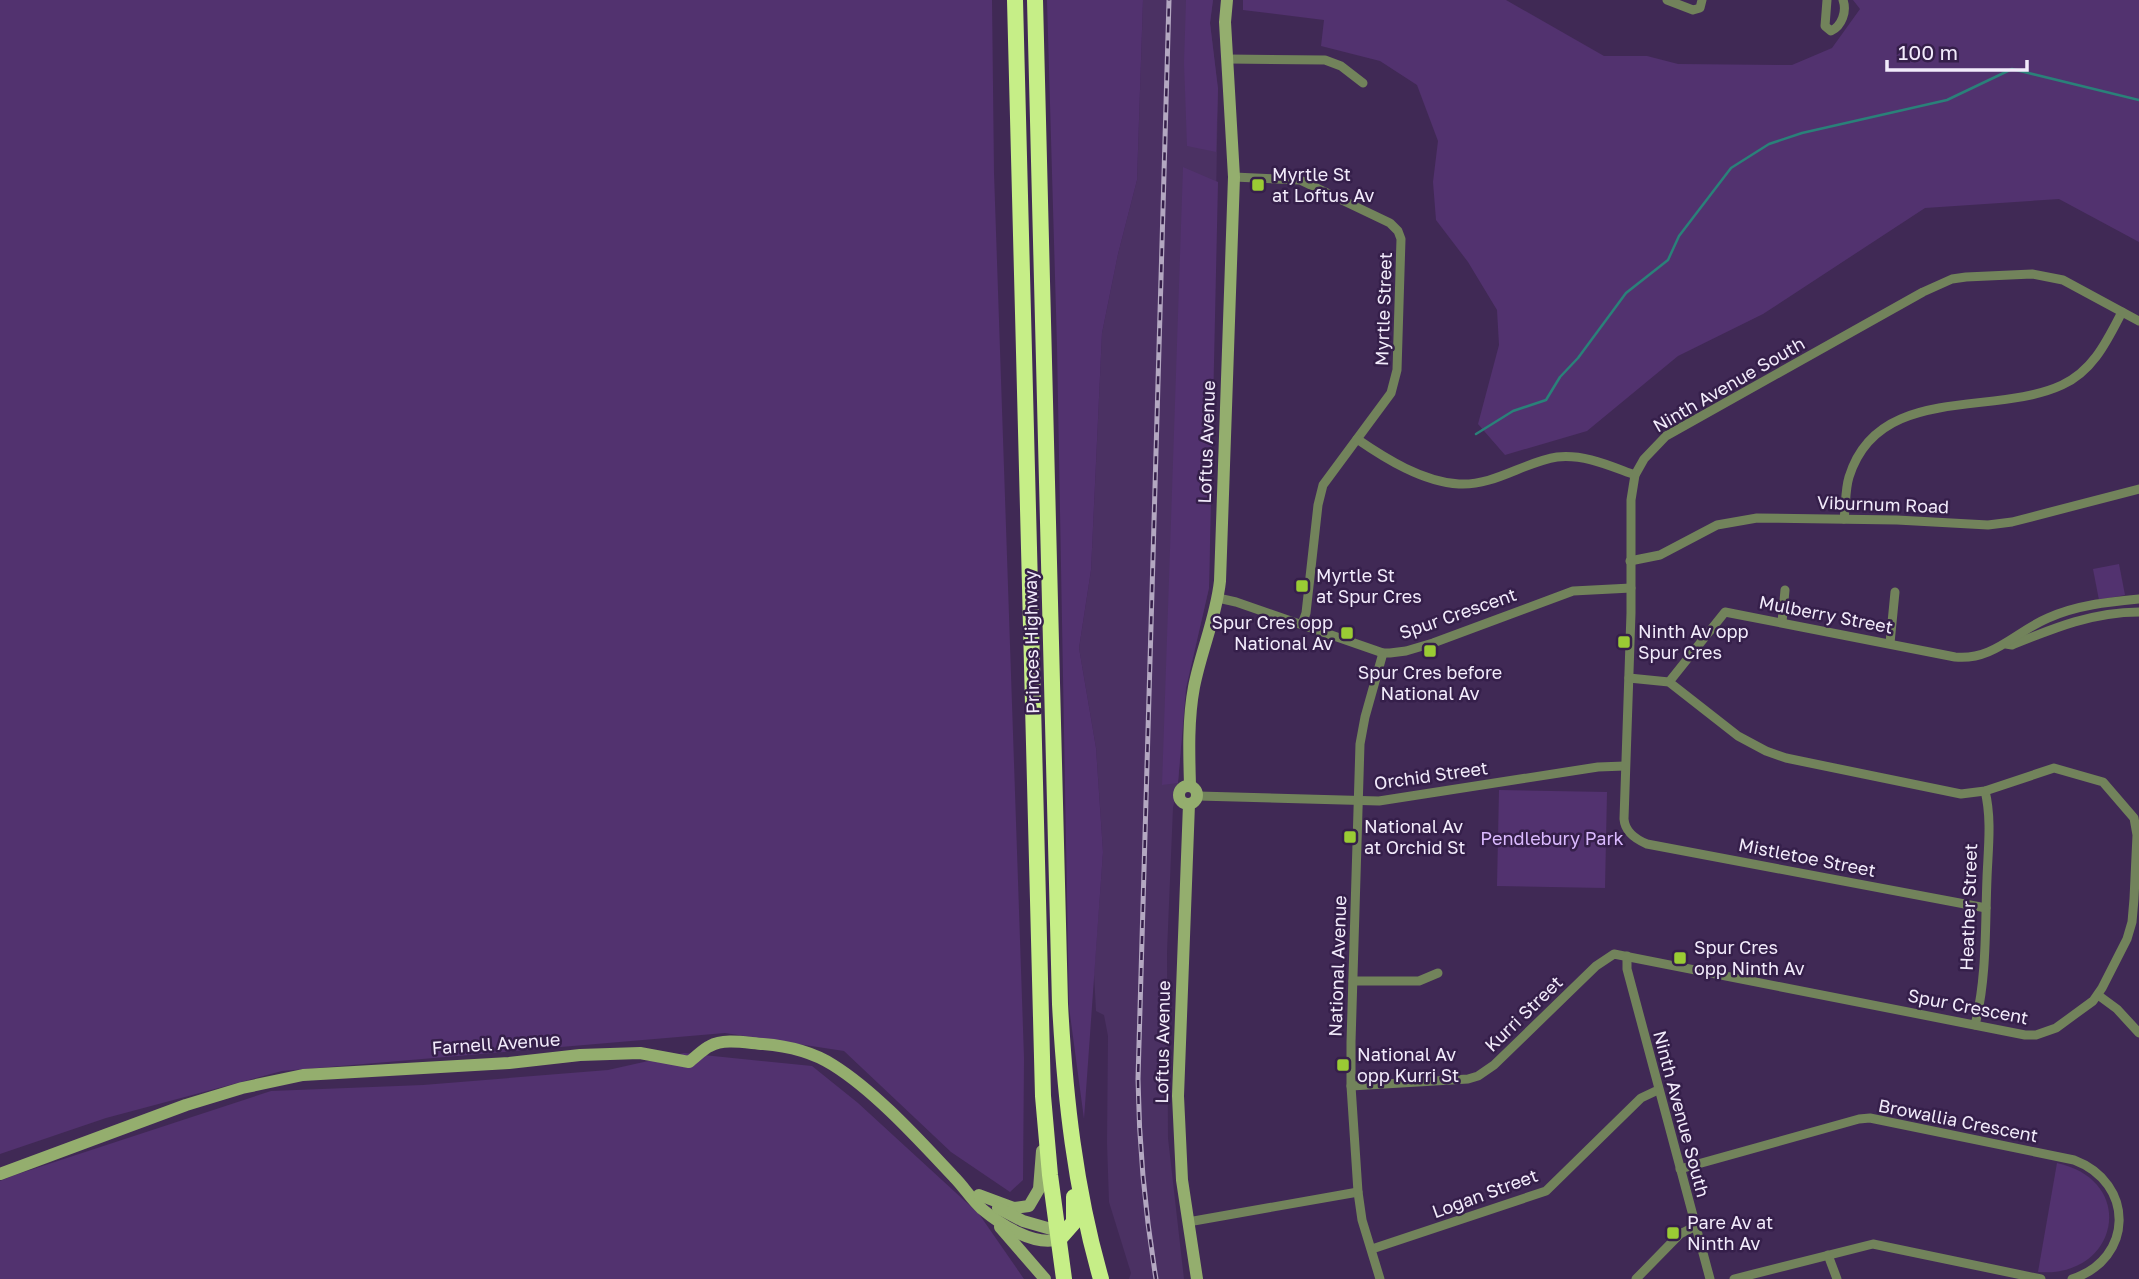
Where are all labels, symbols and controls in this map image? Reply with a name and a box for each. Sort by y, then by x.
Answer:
scale bar [1887,28,2027,72]
text: 100 m [1898,39,1958,65]
place label: Myrtle St at Loftus Av [1272,163,1374,206]
marker: Myrtle St at Loftus Av [1250,177,1266,193]
street label: Myrtle Street [1370,252,1396,366]
street label: Ninth Avenue South [1649,332,1808,437]
street label: Loftus Avenue [1193,380,1219,504]
street label: Viburnum Road [1817,491,1950,517]
place label: Myrtle St at Spur Cres [1316,564,1422,607]
street label: Princes Highway [1019,570,1043,714]
marker: Myrtle St at Spur Cres [1294,578,1310,594]
street label: Spur Crescent [1396,583,1519,643]
street label: Mulberry Street [1757,590,1895,638]
place label: Spur Cres opp National Av [1212,611,1333,654]
place label: Ninth Av opp Spur Cres [1638,620,1749,663]
marker: Spur Cres opp National Av [1339,625,1355,641]
marker: Ninth Av opp Spur Cres [1616,634,1632,650]
marker: Spur Cres before National Av [1422,643,1438,659]
place label: Spur Cres before National Av [1358,661,1502,704]
street label: Orchid Street [1373,756,1489,794]
place label: National Av at Orchid St [1364,815,1465,858]
park label: Pendlebury Park [1480,827,1624,849]
marker: National Av at Orchid St [1342,829,1358,845]
street label: Mistletoe Street [1737,833,1878,881]
street label: Heather Street [1955,843,1981,971]
street label: National Avenue [1324,895,1350,1037]
place label: Spur Cres opp Ninth Av [1694,936,1805,979]
marker: Spur Cres opp Ninth Av [1672,950,1688,966]
street label: Kurri Street [1480,971,1567,1056]
street label: Loftus Avenue [1150,980,1174,1104]
street label: Spur Crescent [1906,984,2030,1028]
street label: Farnell Avenue [431,1028,561,1058]
street label: Ninth Avenue South [1649,1028,1715,1200]
place label: National Av opp Kurri St [1357,1043,1459,1086]
marker: National Av opp Kurri St [1335,1057,1351,1073]
street label: Browallia Crescent [1876,1094,2040,1146]
street label: Logan Street [1429,1164,1541,1222]
place label: Pare Av at Ninth Av [1687,1211,1773,1254]
marker: Pare Av at Ninth Av [1665,1225,1681,1241]

